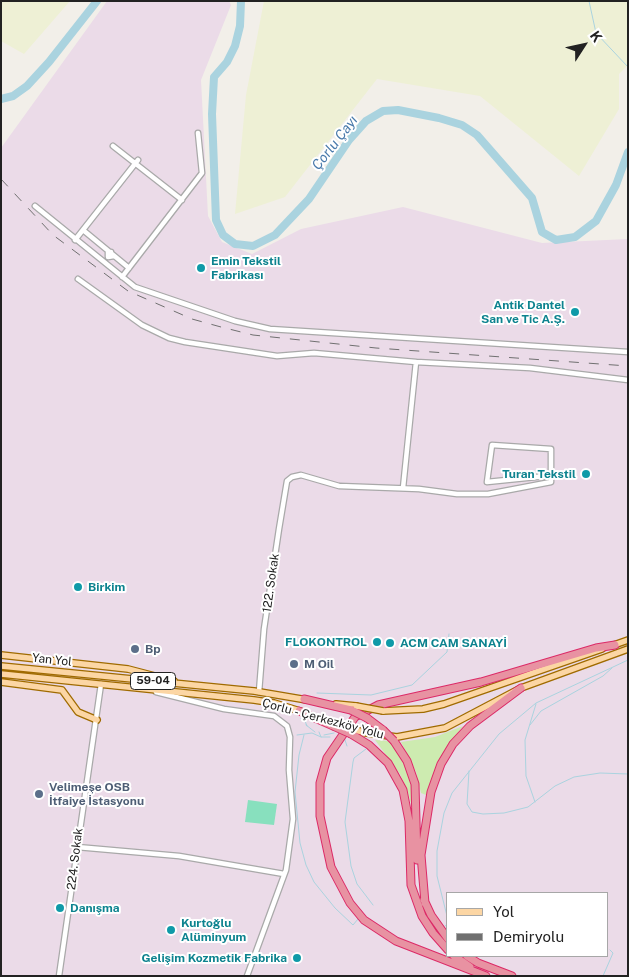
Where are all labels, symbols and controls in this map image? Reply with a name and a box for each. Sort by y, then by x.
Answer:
north arrow [559,20,609,70]
text: K [587,28,606,45]
water label: Çorlu Çayı [309,112,361,174]
place label: Emin Tekstil Fabrikası [211,254,281,282]
marker: Emin Tekstil Fabrikası [195,262,207,274]
place label: Antik Dantel San ve Tic A.Ş. [481,298,565,326]
marker: Antik Dantel San ve Tic A.Ş. [569,306,581,318]
place label: Turan Tekstil [502,467,576,481]
marker: Turan Tekstil [580,468,592,480]
street label: 122. Sokak [260,552,282,614]
place label: Birkim [88,580,125,594]
marker: Birkim [72,581,84,593]
place label: FLOKONTROL [285,635,367,649]
marker: FLOKONTROL [371,636,383,648]
place label: ACM CAM SANAYİ [400,636,507,650]
marker: ACM CAM SANAYİ [384,637,396,649]
place label: Bp [145,642,160,656]
marker: Bp [129,643,141,655]
street label: Yan Yol [31,651,73,669]
place label: M Oil [304,657,334,671]
marker: M Oil [288,658,300,670]
road number: 59-04 [130,672,176,689]
street label: Çorlu - Çerkezköy Yolu [261,696,385,742]
place label: Velimeşe OSB İtfaiye İstasyonu [49,780,144,808]
marker: Velimeşe OSB İtfaiye İstasyonu [33,788,45,800]
street label: 224. Sokak [64,827,86,891]
legend [446,892,609,957]
place label: Danışma [70,901,120,915]
marker: Danışma [54,902,66,914]
text: Yol [493,903,514,920]
place label: Kurtoğlu Alüminyum [181,916,246,944]
marker: Kurtoğlu Alüminyum [165,924,177,936]
text: Demiryolu [493,928,564,945]
place label: Gelişim Kozmetik Fabrika [141,951,287,965]
marker: Gelişim Kozmetik Fabrika [291,952,303,964]

